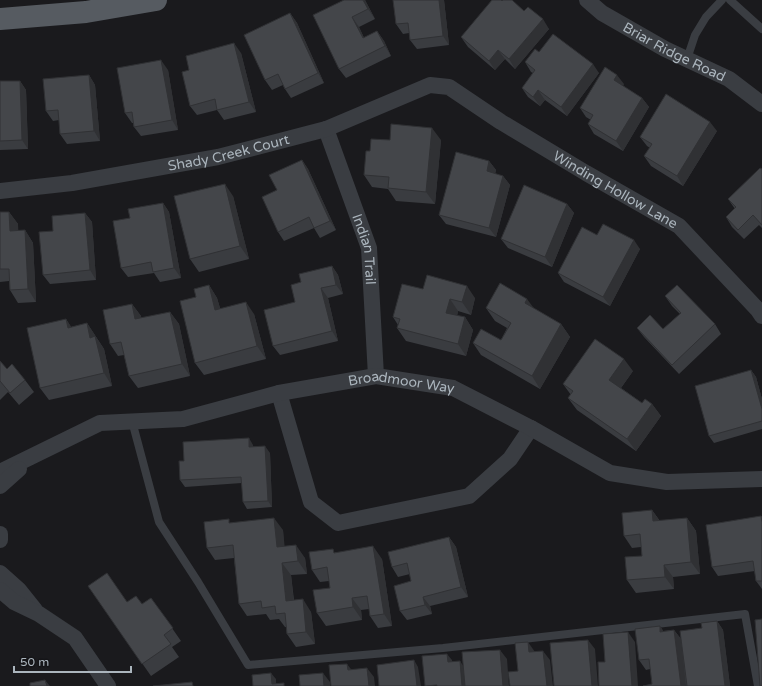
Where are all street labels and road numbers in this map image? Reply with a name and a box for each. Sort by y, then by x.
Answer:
street label: Briar Ridge Road [620,19,728,85]
street label: Shady Creek Court [167,131,292,175]
street label: Winding Hollow Lane [550,147,681,232]
street label: Indian Trail [348,212,379,285]
street label: Broadmoor Way [347,368,456,397]

